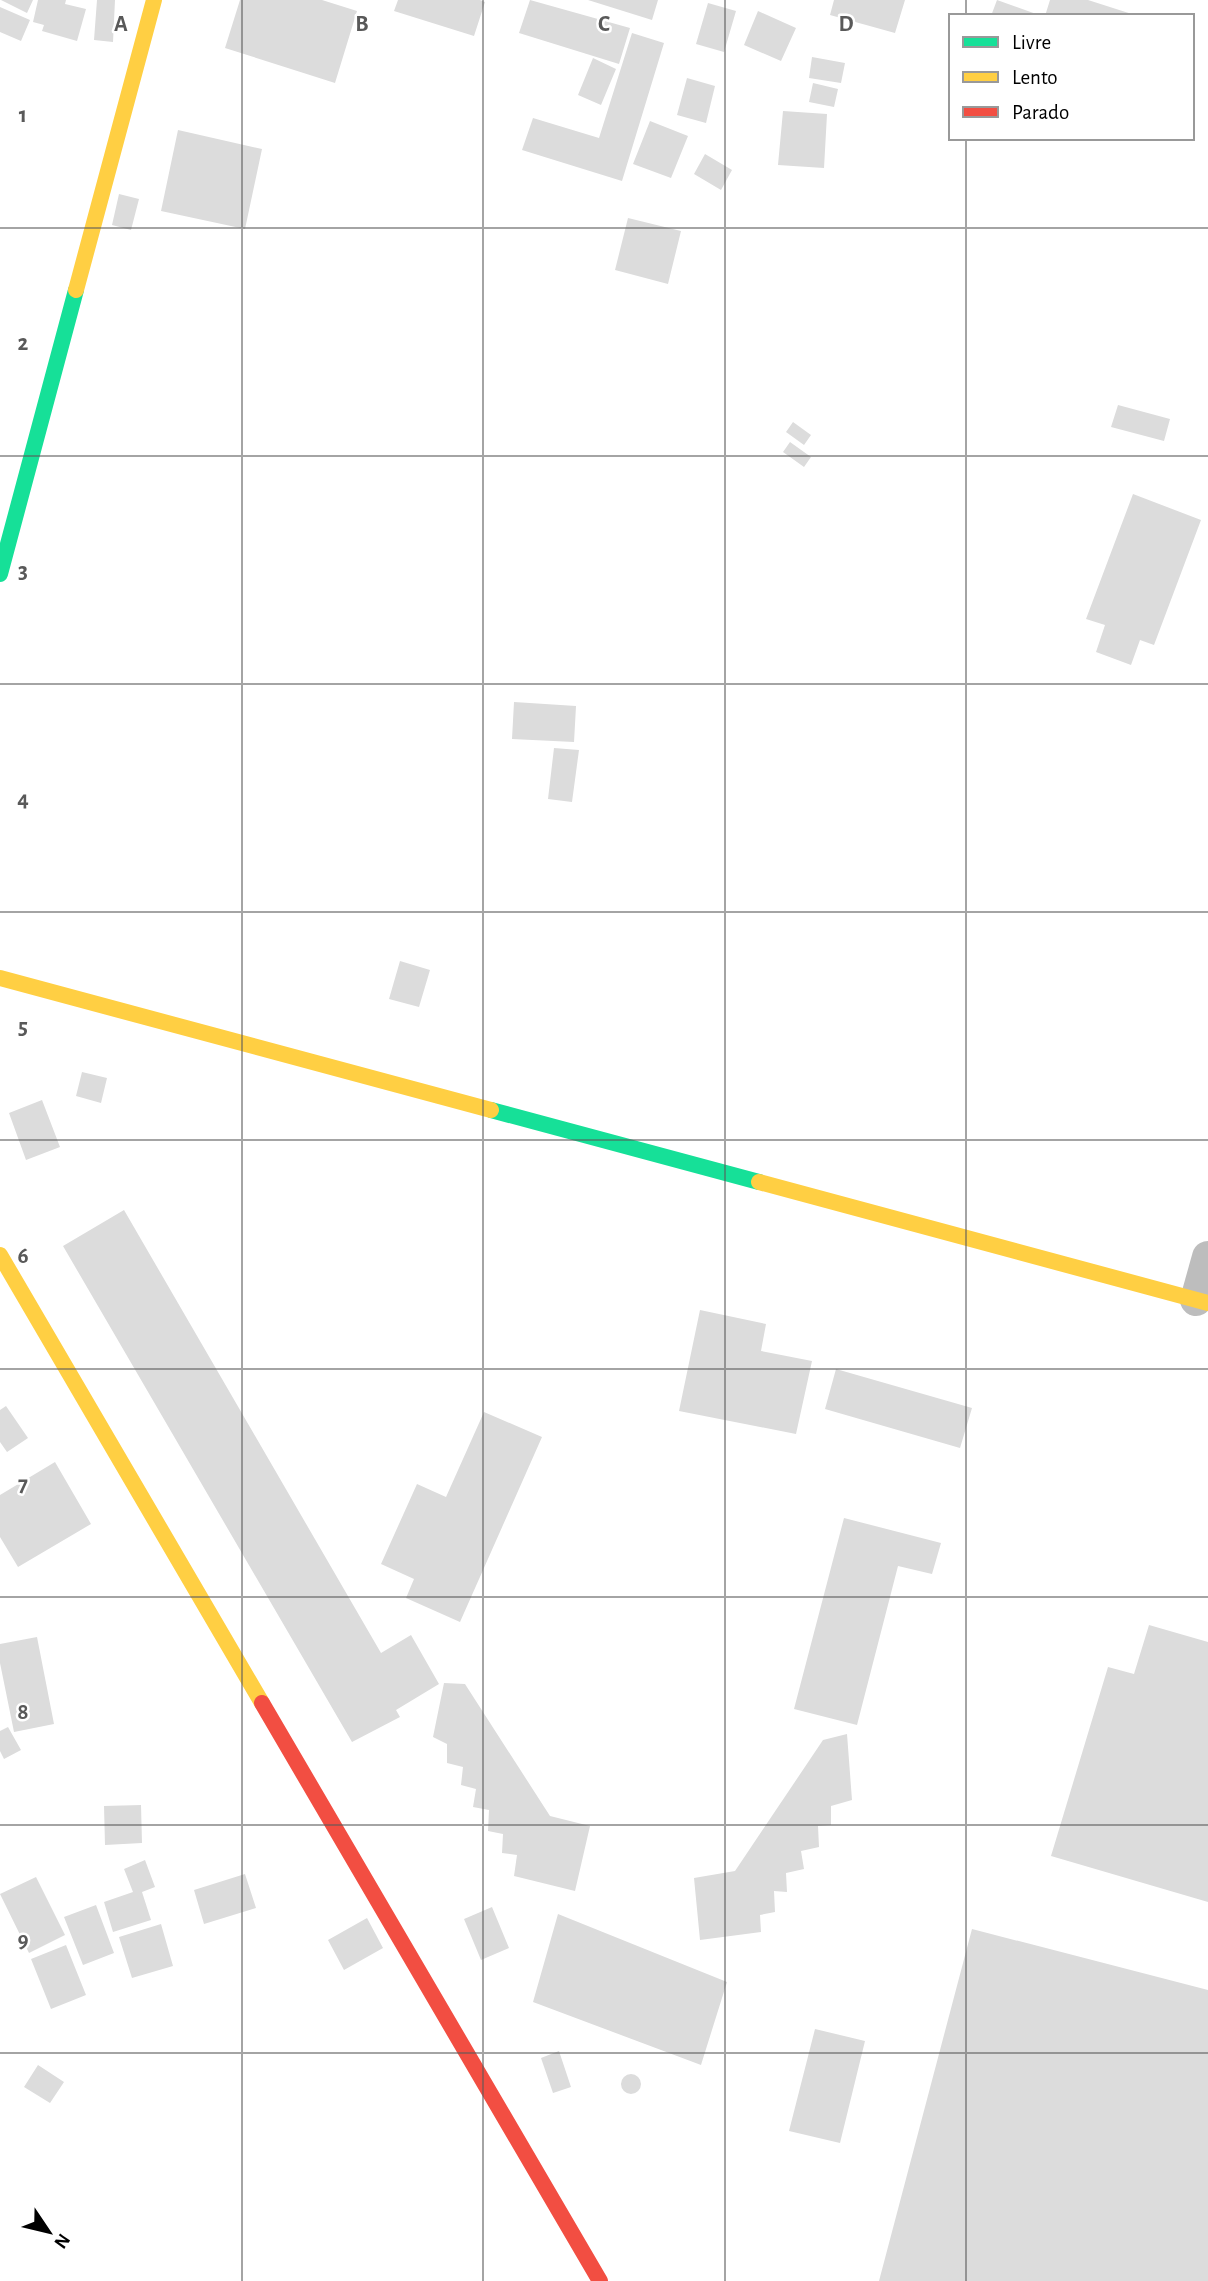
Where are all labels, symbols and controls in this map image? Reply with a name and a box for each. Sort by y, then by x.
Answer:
text: A [114,13,128,36]
text: B [355,13,369,36]
text: C [598,13,610,36]
text: D [838,13,854,36]
legend [949,14,1194,140]
text: Livre [1012,32,1051,53]
text: Lento [1012,67,1058,88]
text: Parado [1012,102,1069,123]
text: 1 [19,104,27,127]
text: 2 [18,332,29,355]
text: 3 [18,560,28,583]
text: 4 [17,788,29,811]
text: 5 [18,1016,28,1039]
text: 6 [17,1245,29,1268]
text: 7 [18,1473,28,1496]
text: 8 [17,1701,29,1724]
text: 9 [17,1929,29,1952]
north arrow [14,2197,84,2267]
text: N [50,2230,73,2252]

